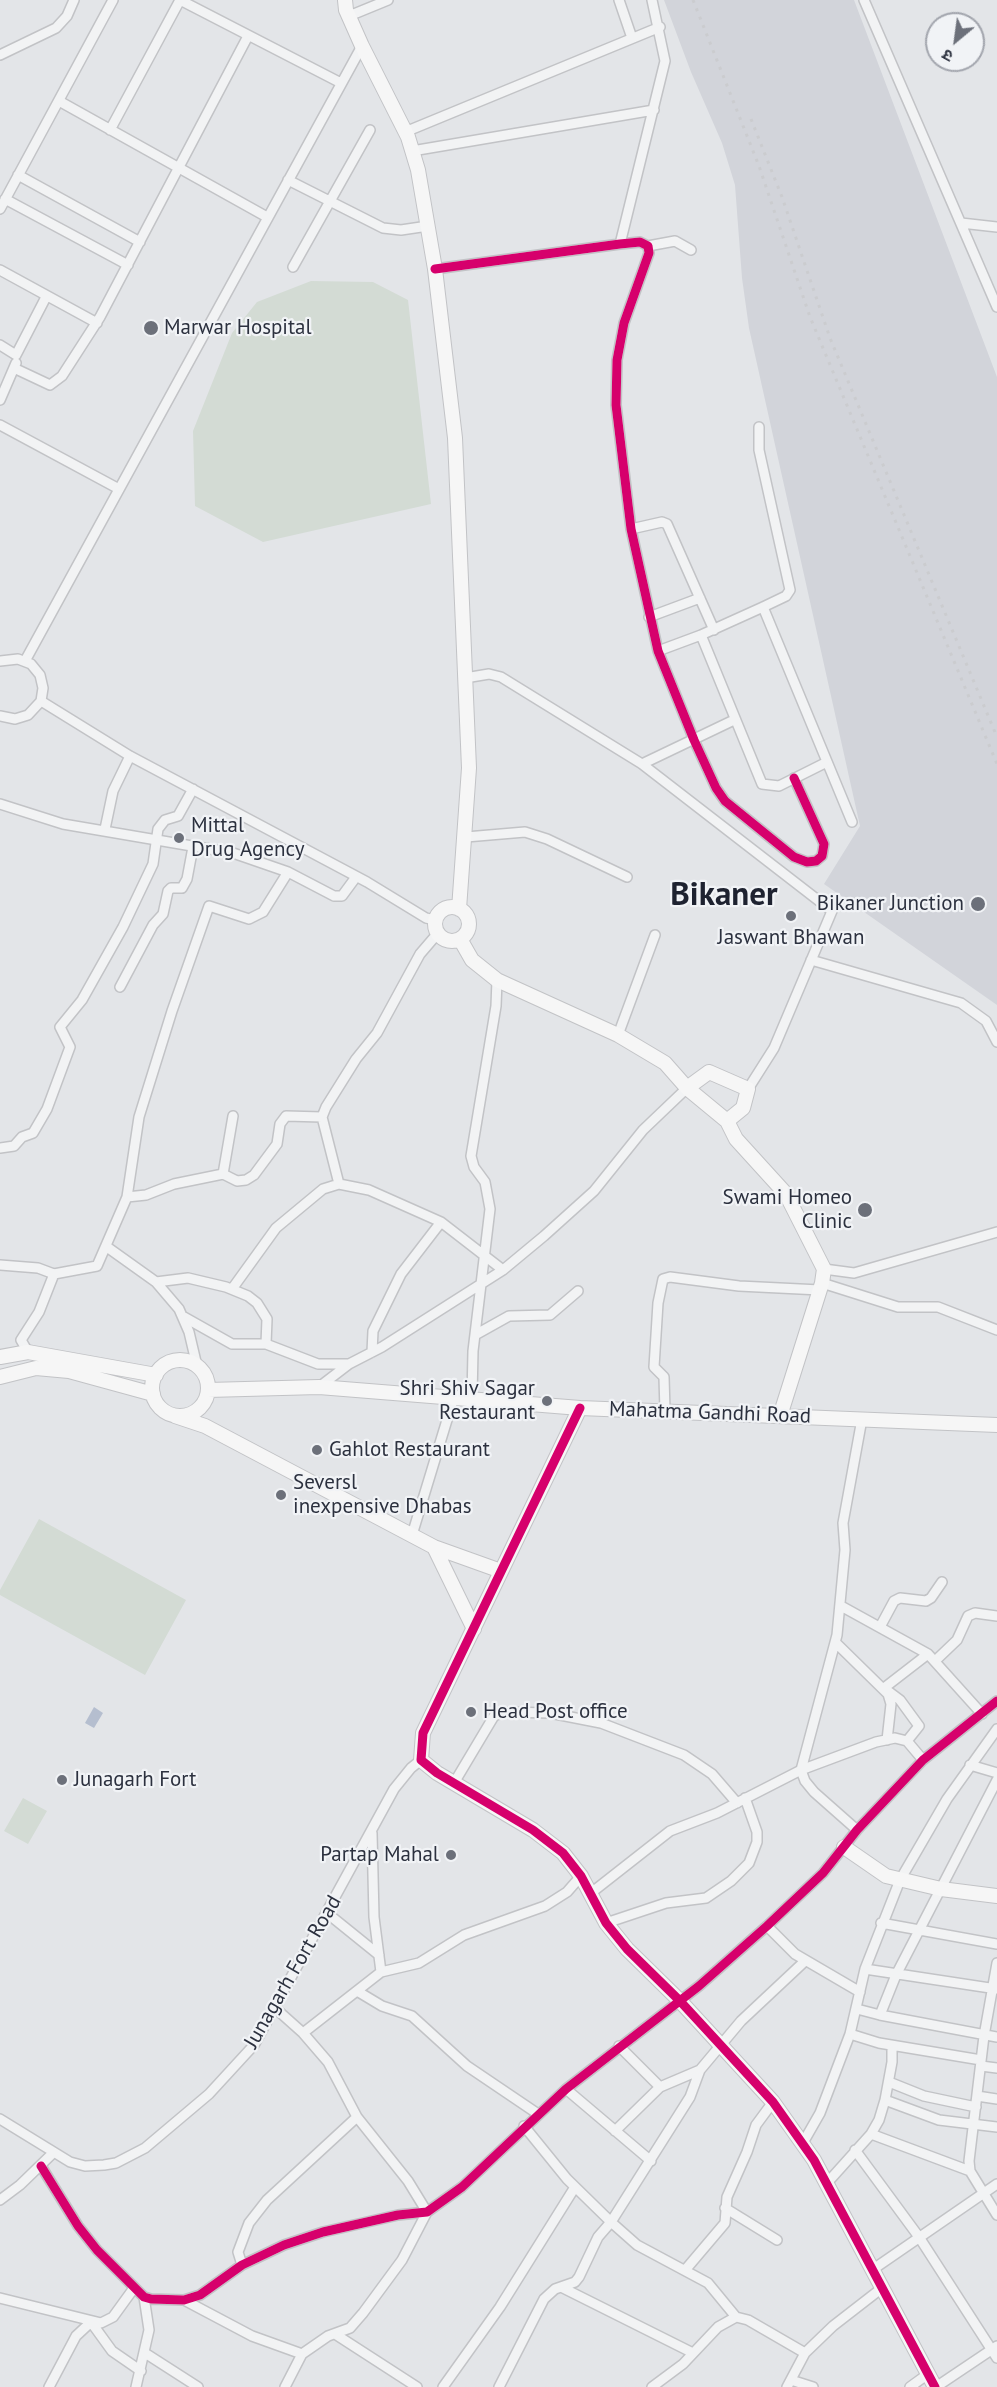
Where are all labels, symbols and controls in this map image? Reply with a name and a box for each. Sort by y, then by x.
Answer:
north arrow [925,12,985,72]
text: उ [938,45,956,67]
place label: Marwar Hospital [164,315,312,341]
marker: Marwar Hospital [142,319,160,337]
place label: Mittal Drug Agency [191,813,305,863]
marker: Mittal Drug Agency [172,831,186,845]
district label: Bikaner [670,876,778,916]
place label: Bikaner Junction [817,891,964,917]
marker: Bikaner Junction [969,895,987,913]
marker: Jaswant Bhawan [784,909,798,923]
place label: Jaswant Bhawan [718,925,864,951]
place label: Swami Homeo Clinic [723,1185,852,1235]
marker: Swami Homeo Clinic [856,1201,874,1219]
place label: Shri Shiv Sagar Restaurant [400,1376,535,1426]
marker: Shri Shiv Sagar Restaurant [540,1394,554,1408]
street label: Mahatma Gandhi Road [608,1397,812,1429]
place label: Gahlot Restaurant [329,1437,490,1463]
marker: Gahlot Restaurant [310,1443,324,1457]
place label: Seversl inexpensive Dhabas [293,1470,471,1520]
marker: Seversl inexpensive Dhabas [274,1488,288,1502]
place label: Head Post office [483,1699,628,1725]
marker: Head Post office [464,1705,478,1719]
place label: Junagarh Fort [74,1767,196,1793]
marker: Junagarh Fort [55,1773,69,1787]
place label: Partap Mahal [320,1842,439,1868]
marker: Partap Mahal [444,1848,458,1862]
street label: Junagarh Fort Road [239,1891,347,2053]

